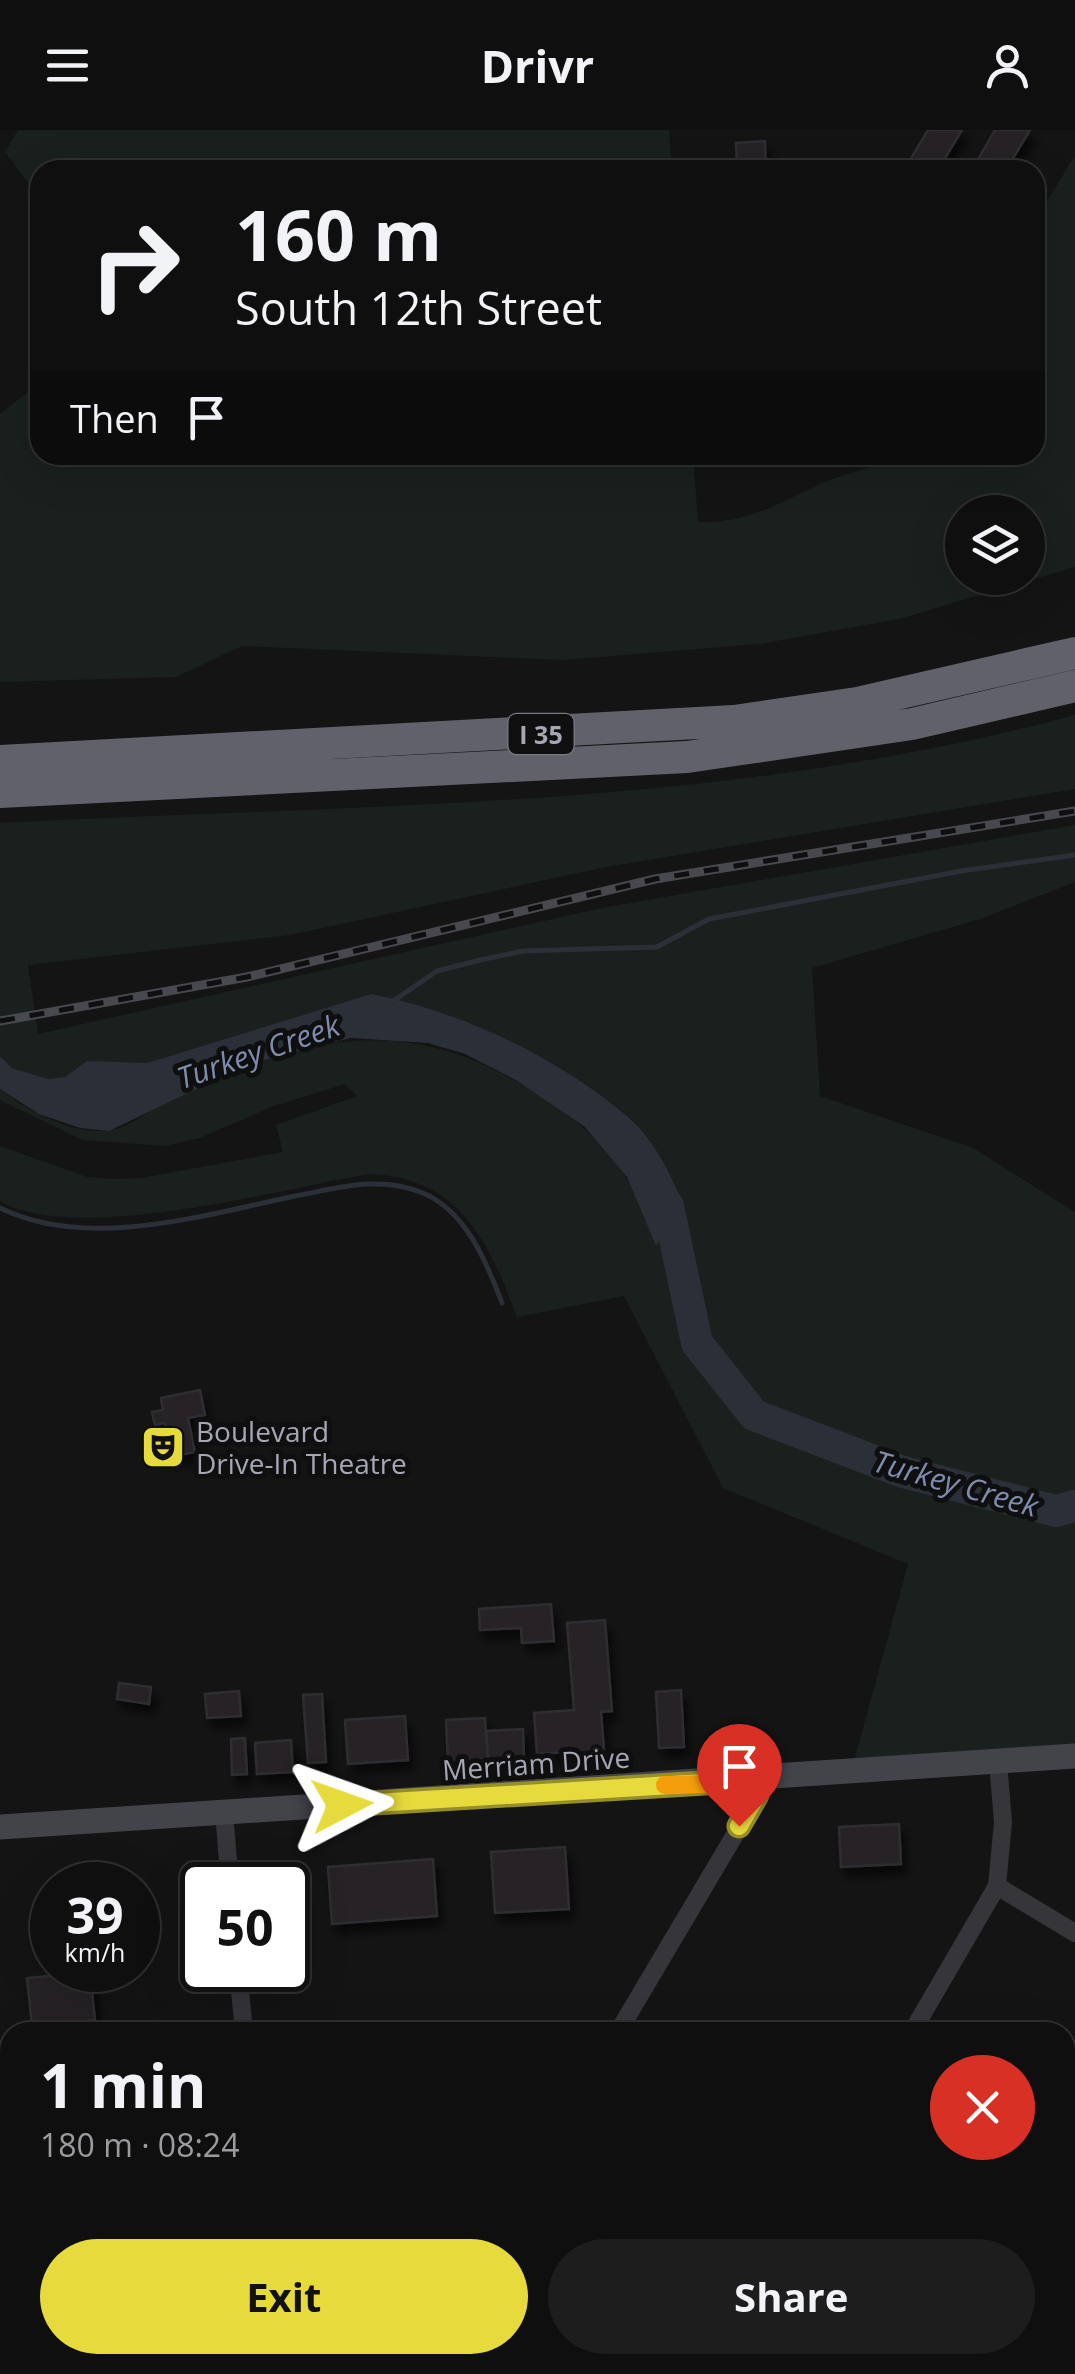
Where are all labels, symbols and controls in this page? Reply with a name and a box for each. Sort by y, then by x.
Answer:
text: Drivr [481,35,594,96]
icon: menu [40,38,95,93]
icon: person [980,38,1035,93]
text: 160 m [235,186,442,282]
icon: right [70,200,200,330]
text: South 12th Street [235,277,602,338]
icon: arrive [179,390,234,445]
text: Then [70,392,159,444]
map controls [945,495,1045,595]
button: layers [945,495,1045,595]
road number: I 35 [508,714,574,754]
water label: Turkey Creek [171,1004,346,1098]
place label: Boulevard Drive-In Theatre [196,1412,407,1482]
theatre icon: Boulevard Drive-In Theatre [140,1424,186,1470]
water label: Turkey Creek [869,1440,1044,1526]
pin [697,1724,782,1827]
street label: Merriam Drive [441,1737,631,1789]
icon: arrive [712,1739,767,1794]
position arrow [290,1753,394,1857]
speed limit sign: 50 [180,1862,310,1992]
text: 39 [66,1881,124,1949]
text: km/h [65,1935,125,1969]
text: 1 min [40,2044,207,2126]
button: close [930,2055,1035,2160]
text: 180 m · 08:24 [40,2123,239,2166]
button: Exit [40,2239,528,2354]
button: Share [548,2239,1035,2354]

